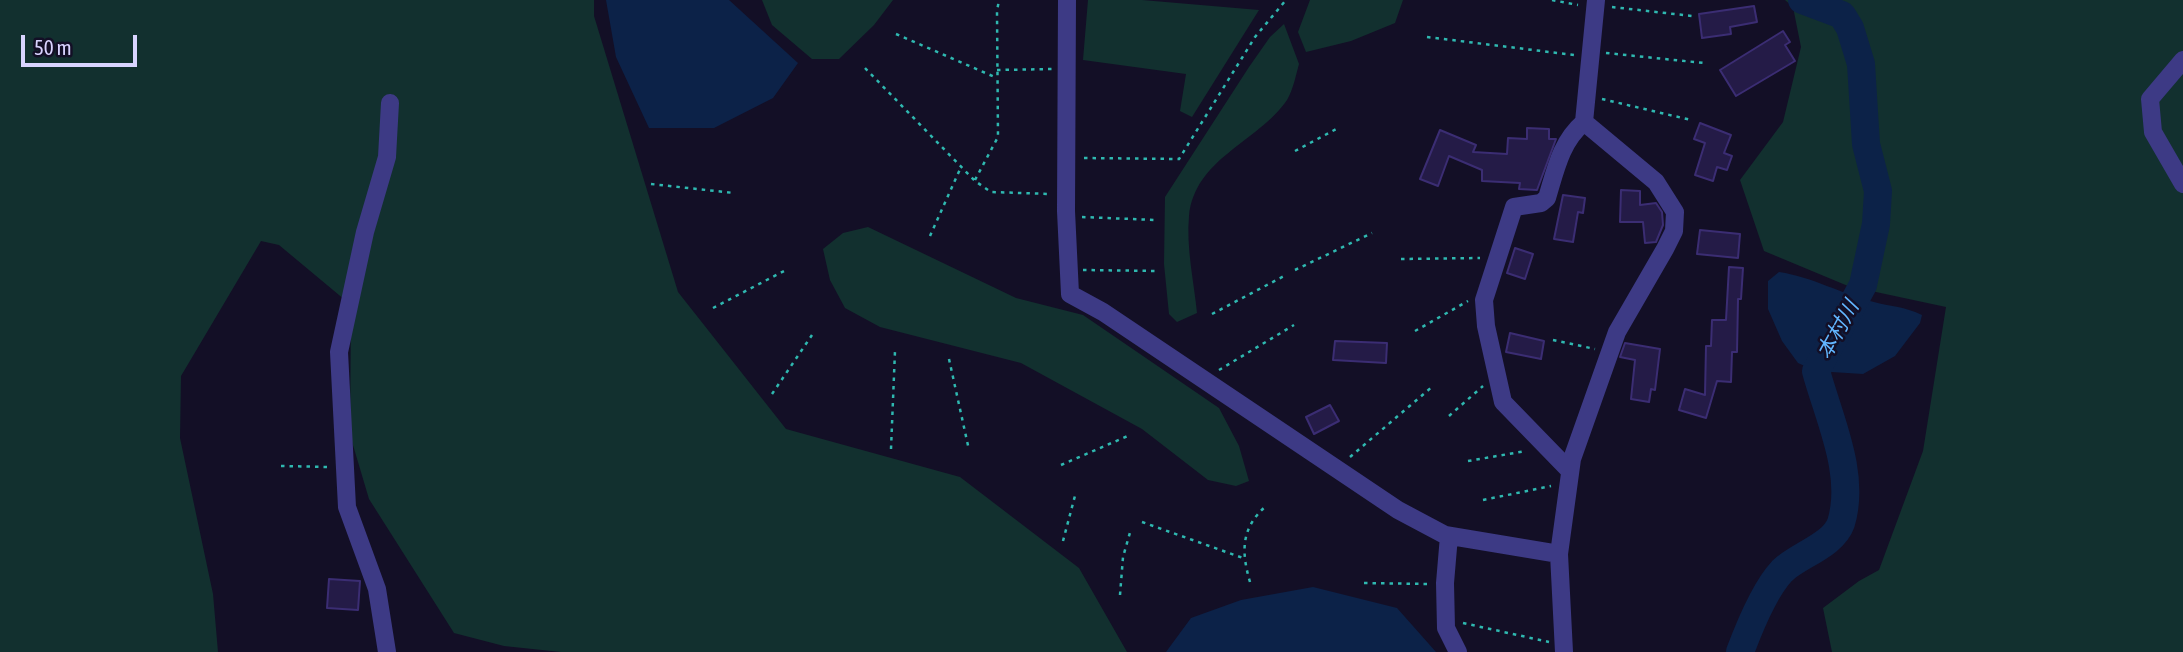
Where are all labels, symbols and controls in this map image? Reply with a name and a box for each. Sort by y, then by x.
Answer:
scale bar [24,21,140,65]
text: 50 m [34,35,72,59]
water label: 本村川 [1812,296,1864,364]

